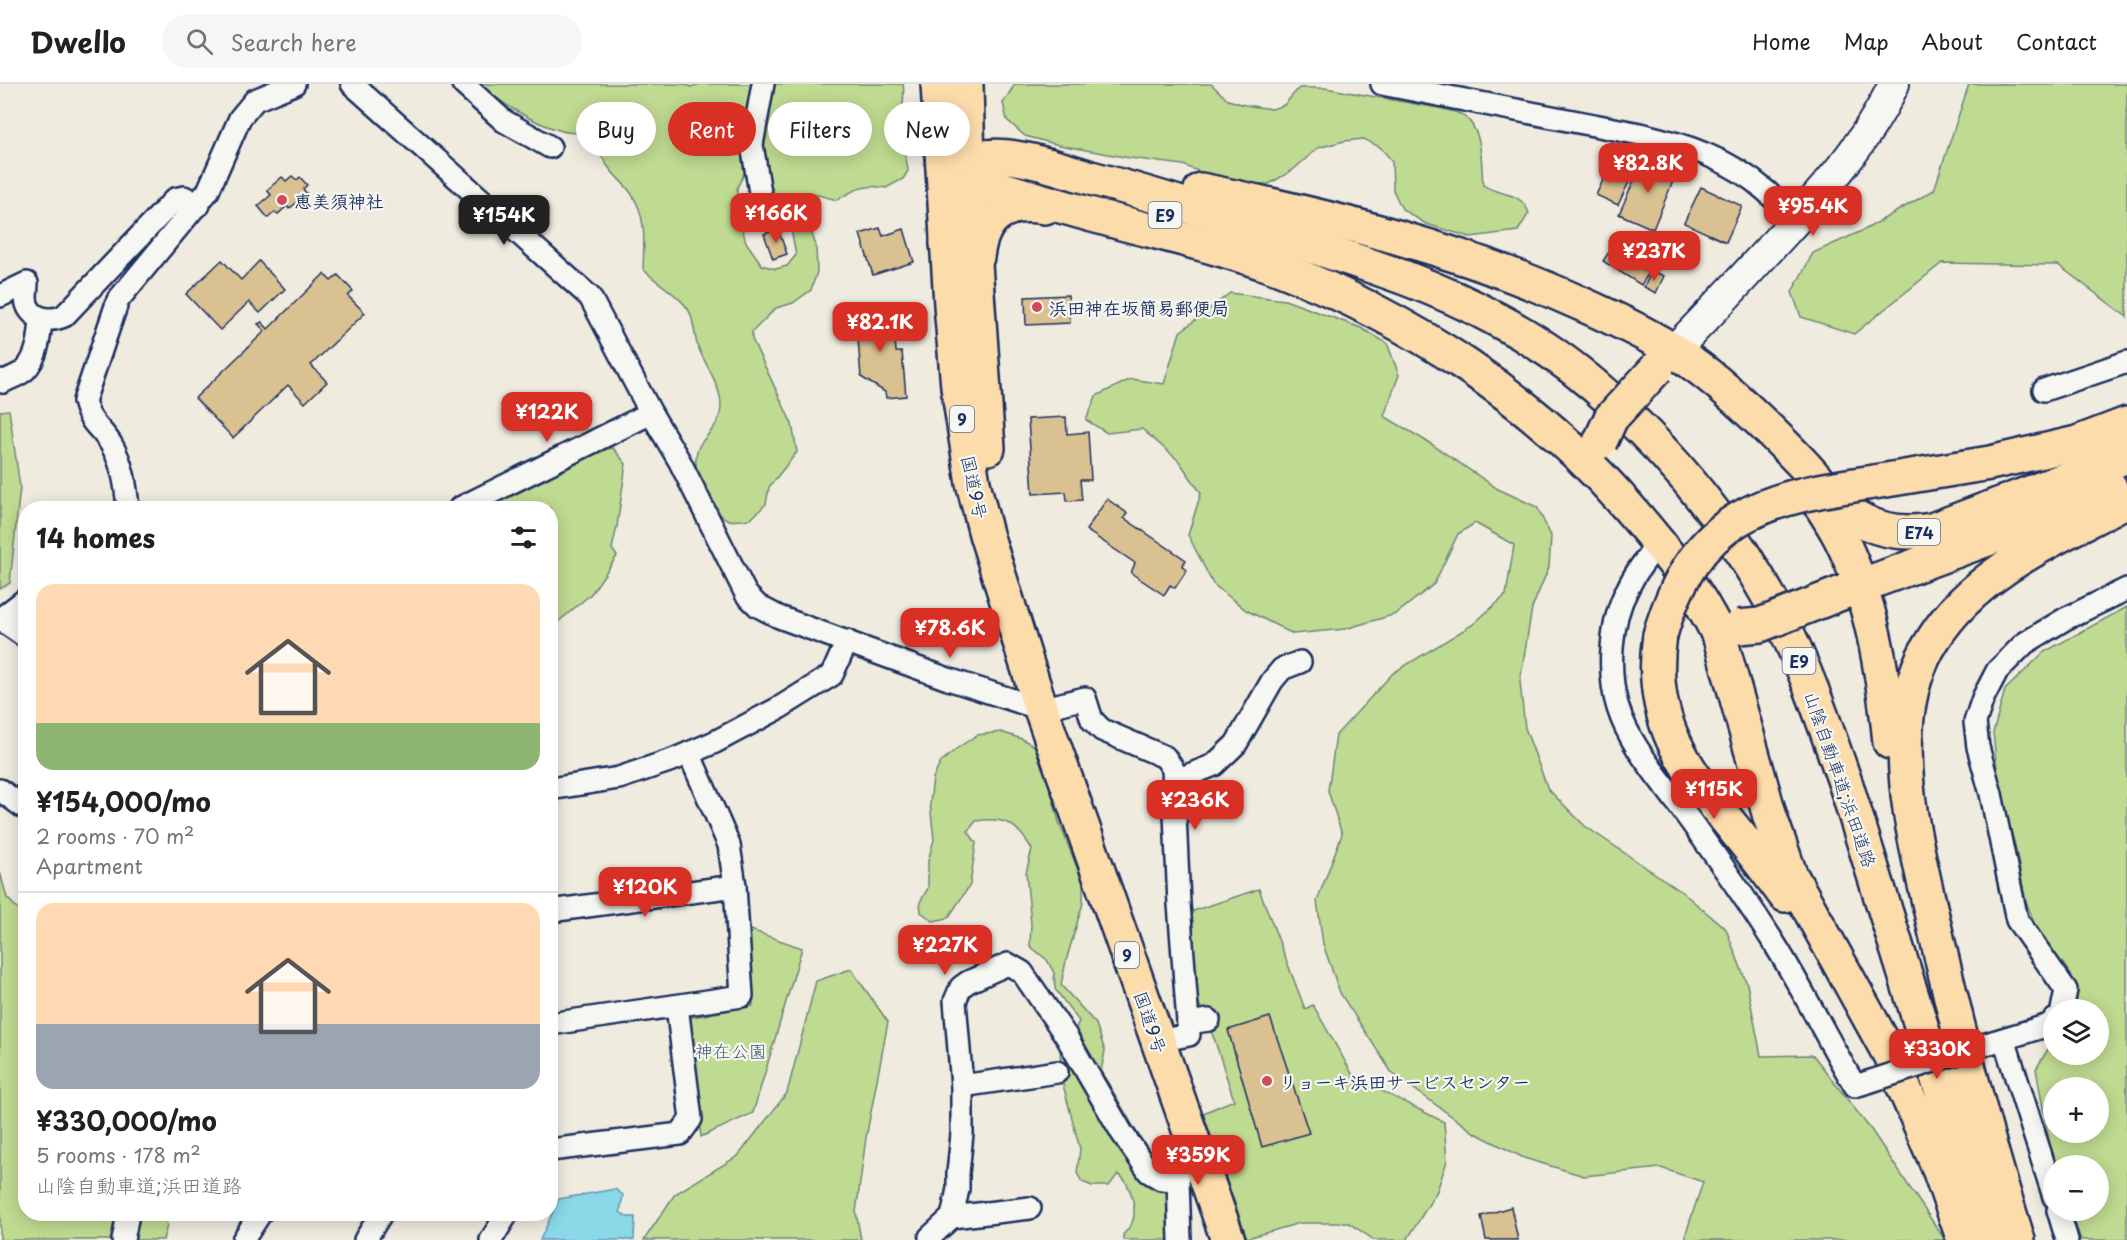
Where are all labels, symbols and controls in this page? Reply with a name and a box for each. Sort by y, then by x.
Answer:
search box [162,14,582,68]
text: Dwello [30,20,126,63]
icon: search [183,25,216,58]
text: Search here [231,25,357,58]
text: Home [1752,25,1811,57]
text: Map [1844,25,1889,57]
text: About [1922,25,1983,57]
text: Contact [2016,25,2097,57]
chip: Buy [576,102,656,156]
chip: Rent [668,102,756,156]
chip: Filters [768,102,872,156]
chip: New [884,102,970,156]
pin: ¥82.8K [1599,143,1697,194]
text: ¥82.8K [1613,147,1683,177]
pin: ¥95.4K [1764,186,1862,237]
place label: 恵美須神社 [294,187,384,214]
text: ¥95.4K [1778,190,1848,220]
marker: 恵美須神社 [275,193,289,207]
pin: ¥166K [734,193,818,244]
pin: ¥154K [462,195,546,246]
text: ¥166K [744,197,808,227]
text: ¥154K [473,199,535,229]
road number: E9 [1148,202,1182,228]
pin: ¥237K [1612,231,1696,282]
text: ¥237K [1622,235,1686,265]
place label: 浜田神在坂簡易郵便局 [1049,294,1229,321]
marker: 浜田神在坂簡易郵便局 [1030,300,1044,314]
pin: ¥82.1K [831,302,929,353]
text: ¥82.1K [847,306,913,336]
pin: ¥122K [505,392,589,443]
text: ¥122K [515,396,579,426]
road number: 9 [950,406,974,432]
street label: 国道9号 [955,453,995,521]
text: 14 homes [36,518,155,557]
road number: E74 [1898,519,1940,545]
icon: filters [507,521,540,554]
pin: ¥78.6K [901,608,999,659]
text: ¥78.6K [914,612,986,642]
icon: home [234,623,342,731]
road number: E9 [1782,648,1816,674]
street label: 山陰自動車道;浜田道路 [1798,687,1884,871]
pin: ¥115K [1672,769,1756,820]
text: ¥115K [1685,773,1743,803]
pin: ¥236K [1153,780,1237,831]
text: ¥154,000/mo [36,782,211,821]
text: ¥236K [1161,784,1229,814]
text: 2 rooms · 70 m² [36,821,194,851]
text: Apartment [36,851,143,881]
pin: ¥120K [603,867,687,918]
text: ¥120K [613,871,677,901]
pin: ¥227K [903,925,987,976]
text: ¥227K [912,929,978,959]
icon: home [234,942,342,1050]
road number: 9 [1115,942,1139,968]
street label: 国道9号 [1128,987,1174,1057]
map controls [2043,999,2109,1221]
button: layers [2043,999,2109,1065]
pin: ¥330K [1895,1029,1979,1080]
text: ¥330K [1903,1033,1971,1063]
park label: 神在公園 [695,1037,767,1064]
place label: リョーキ浜田サービスセンター [1279,1068,1530,1095]
marker: リョーキ浜田サービスセンター [1260,1074,1274,1088]
button: + [2043,1077,2109,1143]
text: ¥330,000/mo [36,1101,217,1140]
pin: ¥359K [1156,1135,1240,1186]
text: ¥359K [1166,1139,1230,1169]
text: 5 rooms · 178 m² [36,1140,201,1170]
button: − [2043,1155,2109,1221]
text: 山陰自動車道;浜田道路 [36,1170,242,1200]

